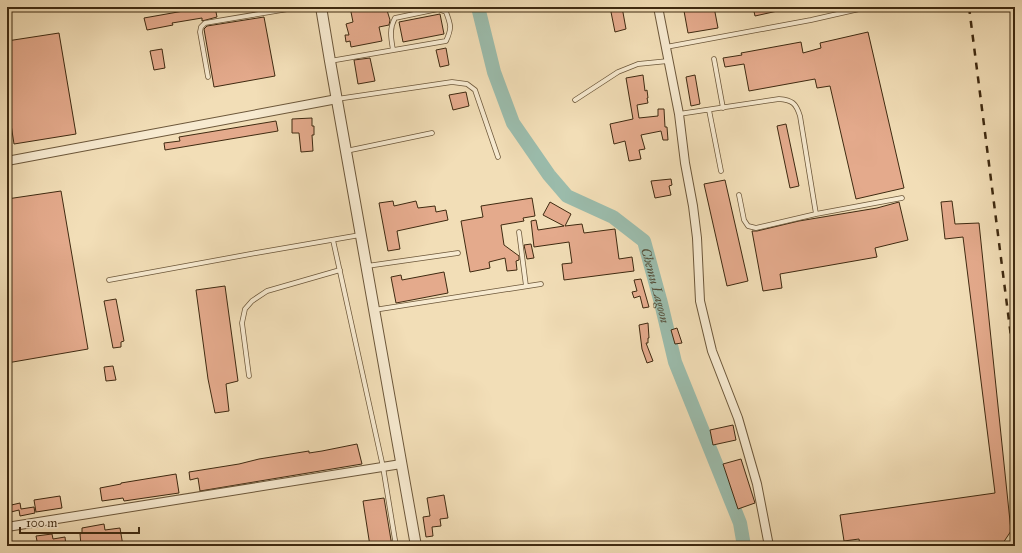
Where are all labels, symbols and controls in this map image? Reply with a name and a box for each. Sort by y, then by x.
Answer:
water label: Chemu Lagoon [637,246,673,325]
scale bar [20,509,139,535]
text: 100 m [26,516,57,530]

